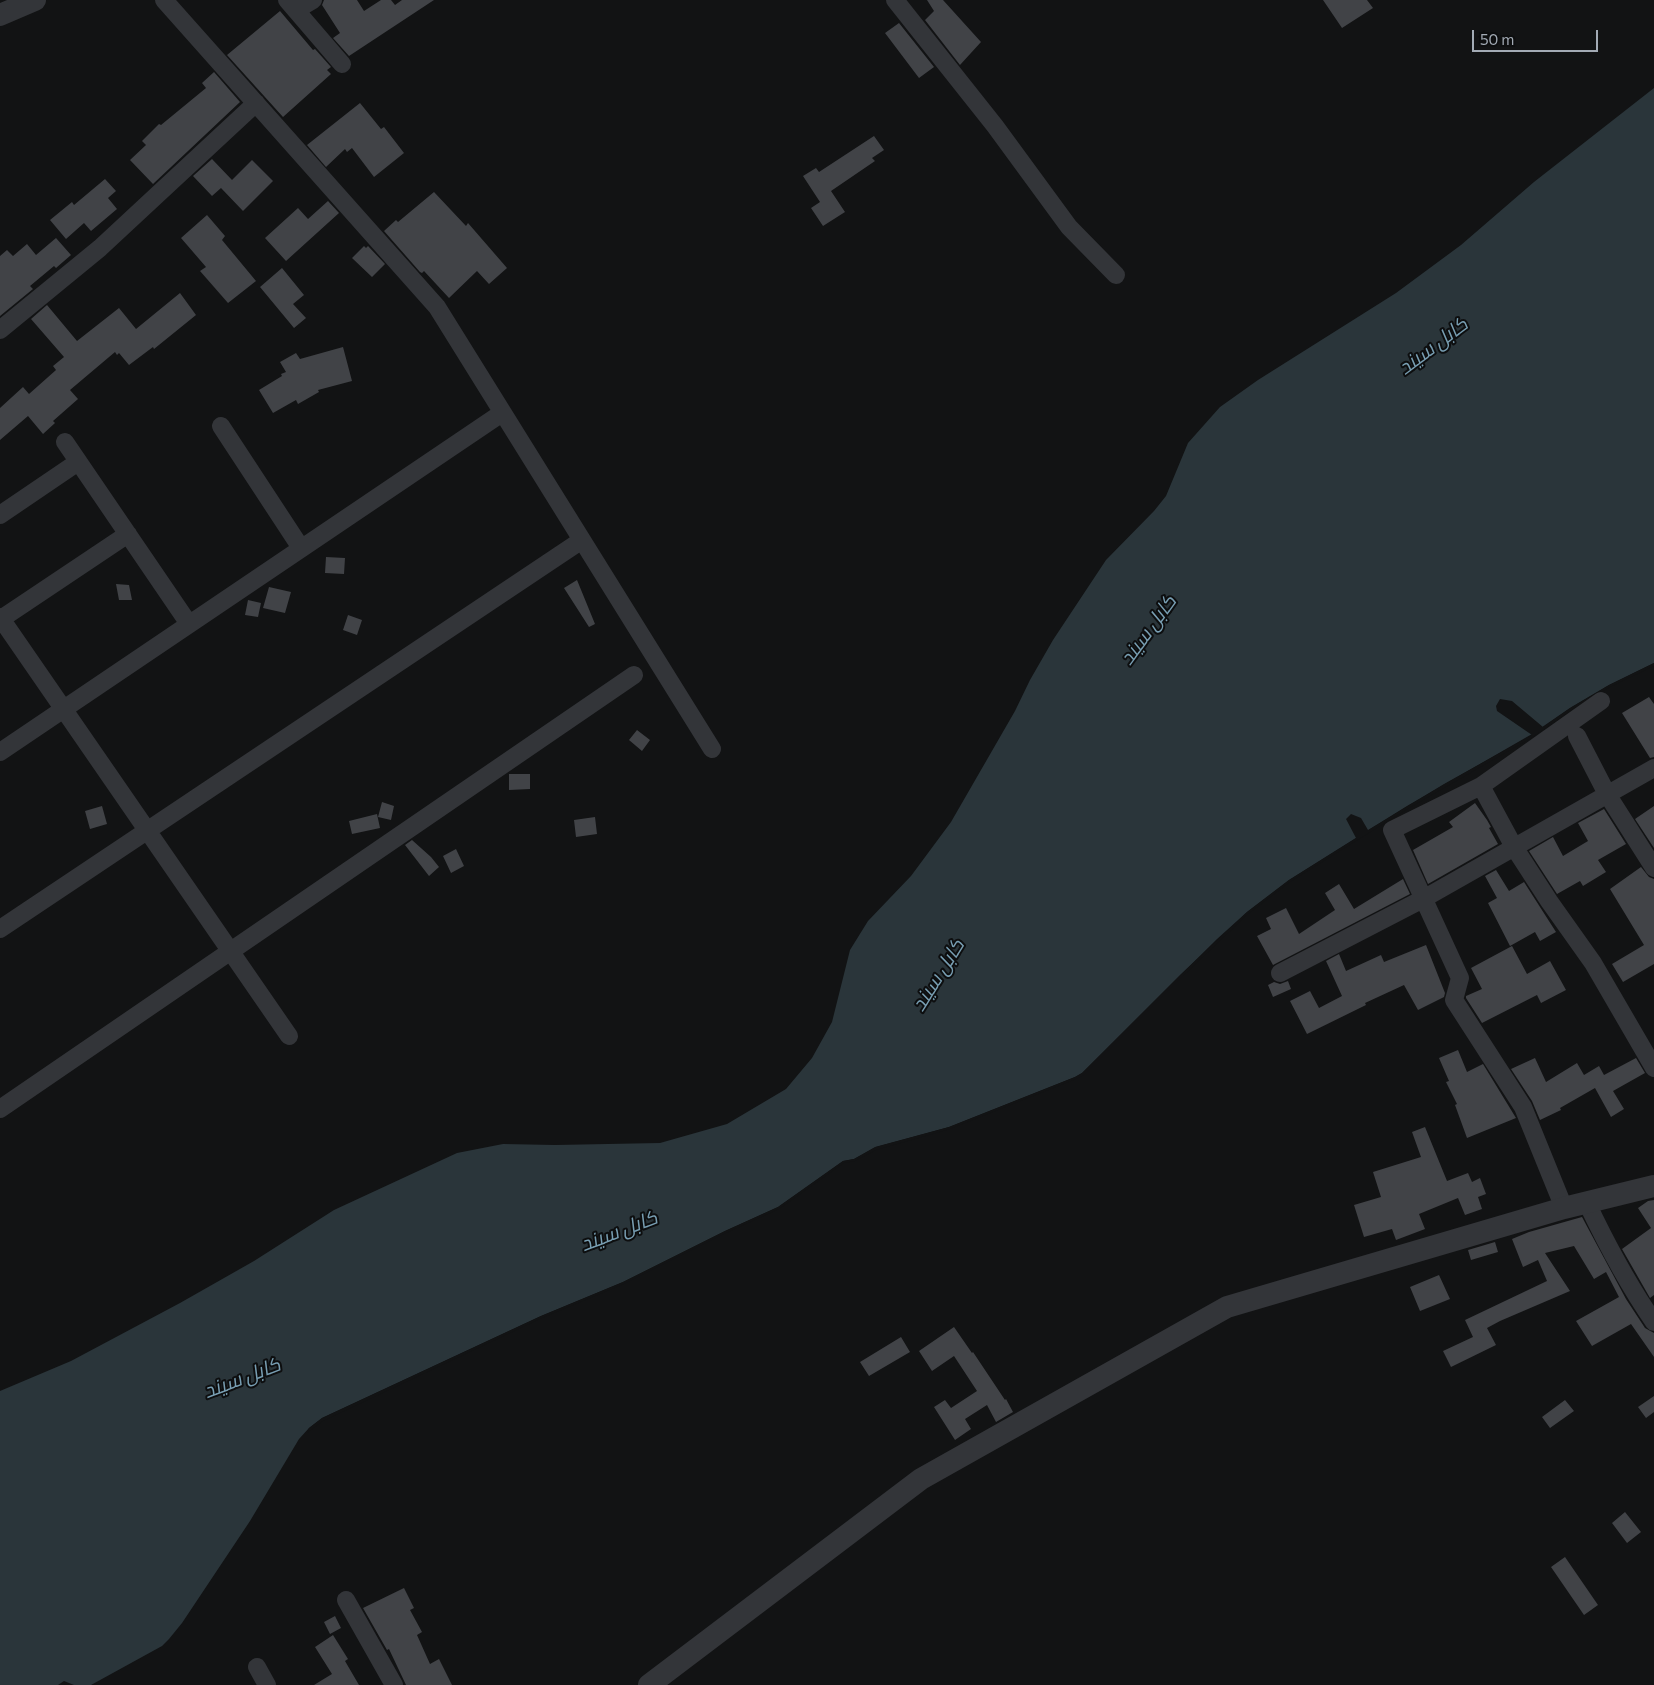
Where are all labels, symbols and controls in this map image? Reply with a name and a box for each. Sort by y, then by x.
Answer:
scale bar [1474,20,1600,52]
text: 50 m [1480,30,1514,48]
water label: کابل سيند [1394,312,1472,380]
water label: کابل سيند [1115,590,1181,670]
water label: کابل سيند [906,934,970,1016]
water label: کابل سيند [577,1205,661,1257]
water label: کابل سيند [200,1352,284,1404]

